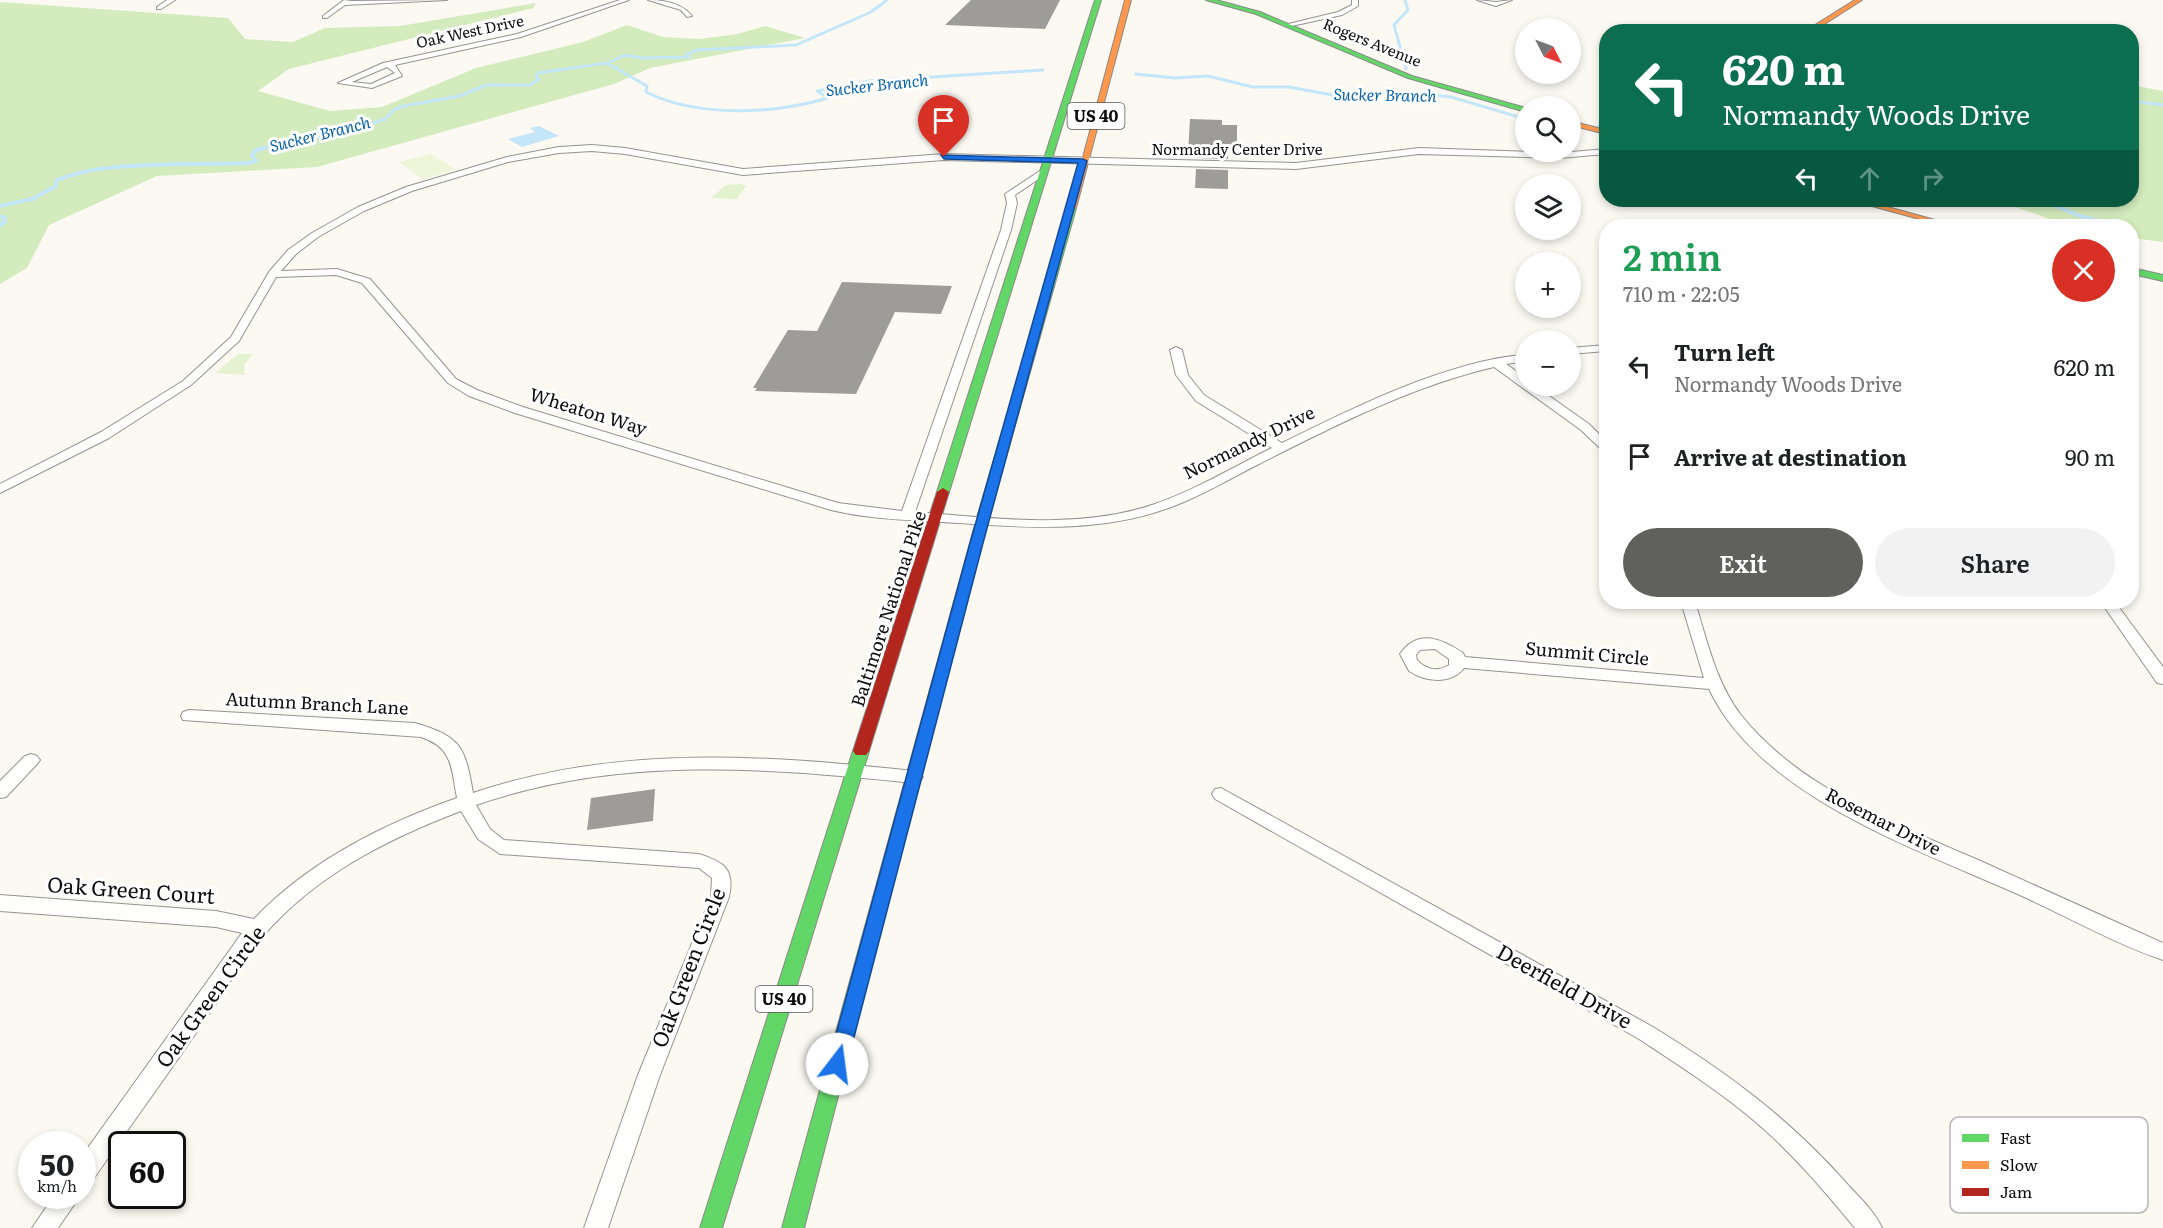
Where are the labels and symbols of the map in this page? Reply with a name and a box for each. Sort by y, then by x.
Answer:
street label: Oak West Drive [414,8,526,53]
street label: Rogers Avenue [1320,11,1425,72]
north arrow [1515,18,1581,84]
water label: Sucker Branch [824,67,930,101]
water label: Sucker Branch [1333,81,1437,107]
pin [918,95,969,157]
road number: US 40 [1068,103,1124,129]
water label: Sucker Branch [267,109,373,157]
street label: Normandy Center Drive [1152,137,1323,160]
street label: Wheaton Way [526,380,651,441]
street label: Normandy Drive [1178,398,1319,485]
street label: Baltimore National Pike [843,507,932,710]
street label: Summit Circle [1524,634,1650,671]
street label: Autumn Branch Lane [225,684,409,721]
street label: Rosemar Drive [1821,780,1946,861]
street label: Oak Green Court [46,867,217,910]
street label: Oak Green Circle [642,883,731,1052]
street label: Oak Green Circle [147,918,271,1073]
street label: Deerfield Drive [1492,935,1639,1035]
road number: US 40 [756,986,812,1012]
position arrow [805,1032,869,1096]
legend [1950,1117,2148,1213]
text: Fast [2000,1125,2032,1149]
speed limit sign: 60 [108,1131,186,1209]
text: Slow [2000,1152,2038,1176]
text: Jam [2000,1179,2033,1203]

